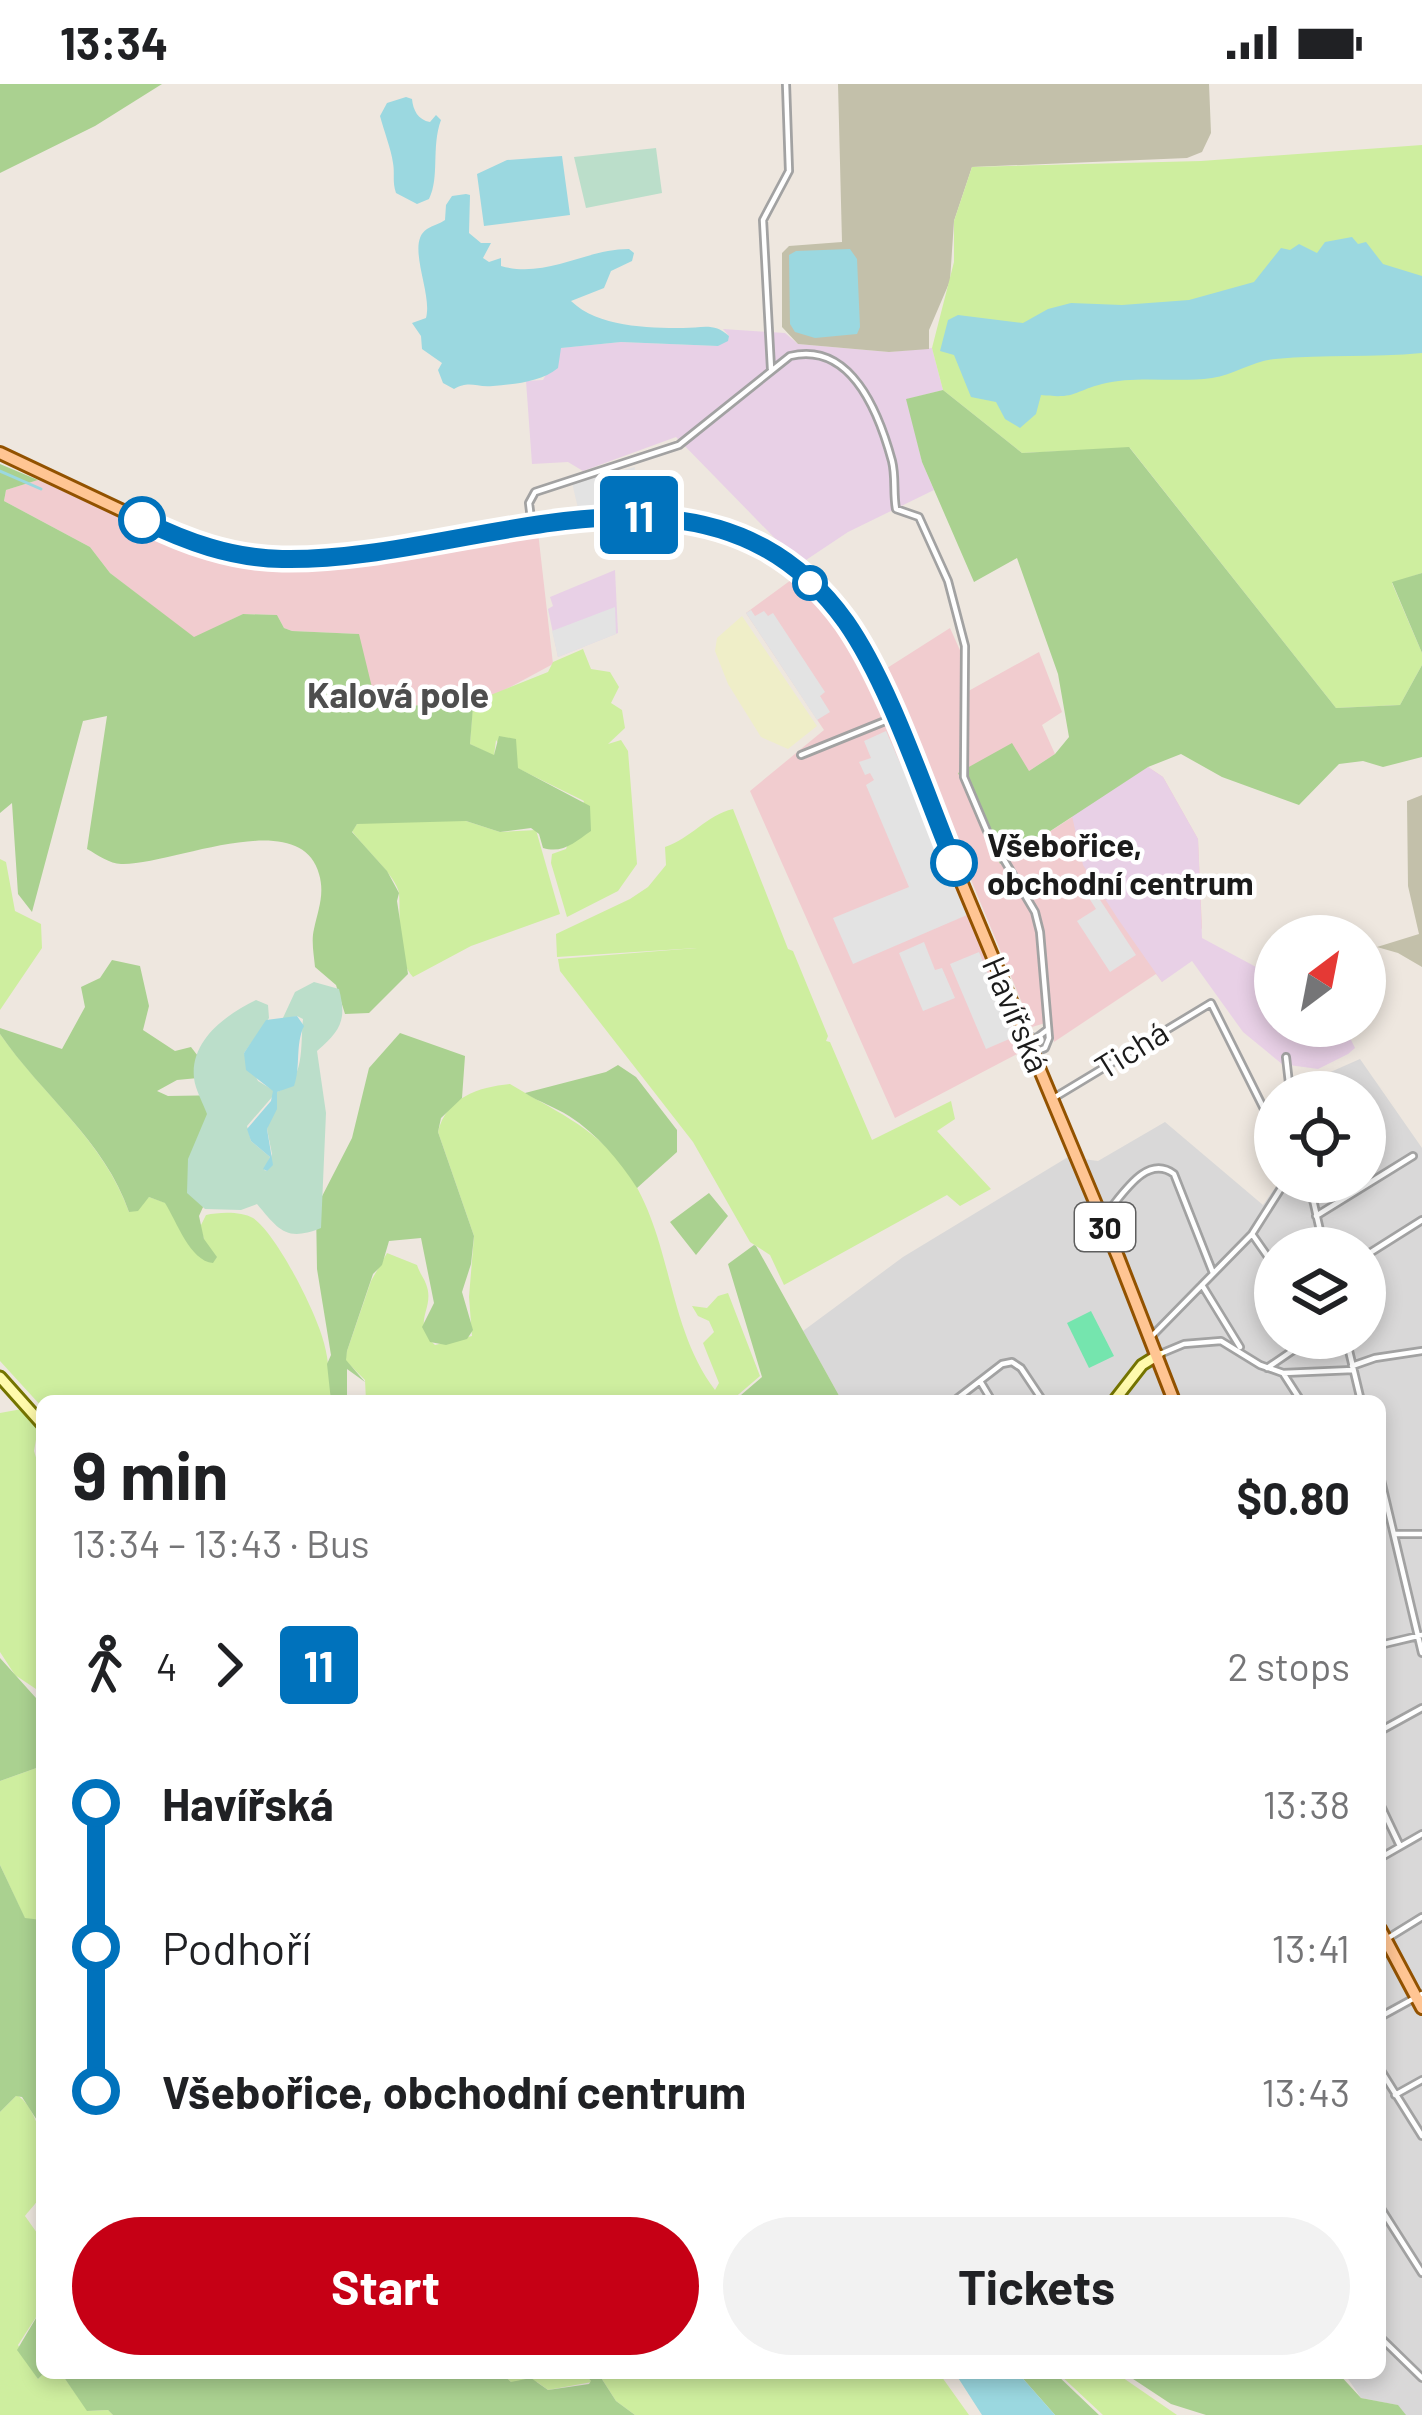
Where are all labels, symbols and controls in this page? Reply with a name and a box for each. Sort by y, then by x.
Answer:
text: 13:34 [60,15,168,69]
line badge: 11 [585,476,693,554]
text: 11 [624,490,654,540]
unlabelled marker [120,498,164,542]
unlabelled marker [794,567,826,599]
district label: Kalová pole [307,672,489,715]
place label: Všebořice, obchodní centrum [987,824,1253,902]
marker: Všebořice, obchodní centrum [932,841,976,885]
north arrow [1254,915,1386,1047]
map controls [1254,915,1386,1359]
street label: Havířská [975,950,1059,1078]
street label: Tichá [1087,1011,1175,1087]
button: locate [1254,1071,1386,1203]
road number: 30 [1075,1203,1135,1251]
button: layers [1254,1227,1386,1359]
text: 9 min [72,1434,228,1513]
text: $0.80 [1236,1470,1350,1524]
text: 13:34 – 13:43 · Bus [72,1519,370,1566]
icon: walk [72,1632,138,1698]
icon: forward [196,1632,262,1698]
text: 11 [304,1640,334,1690]
text: 4 [156,1642,178,1689]
text: 2 stops [1227,1642,1350,1689]
text: Havířská [162,1776,334,1830]
text: 13:38 [1263,1780,1350,1827]
text: Podhoří [162,1920,311,1974]
text: 13:41 [1271,1924,1350,1971]
text: Všebořice, obchodní centrum [162,2064,746,2118]
text: 13:43 [1261,2068,1350,2115]
button: Start [72,2217,699,2355]
button: Tickets [723,2217,1350,2355]

